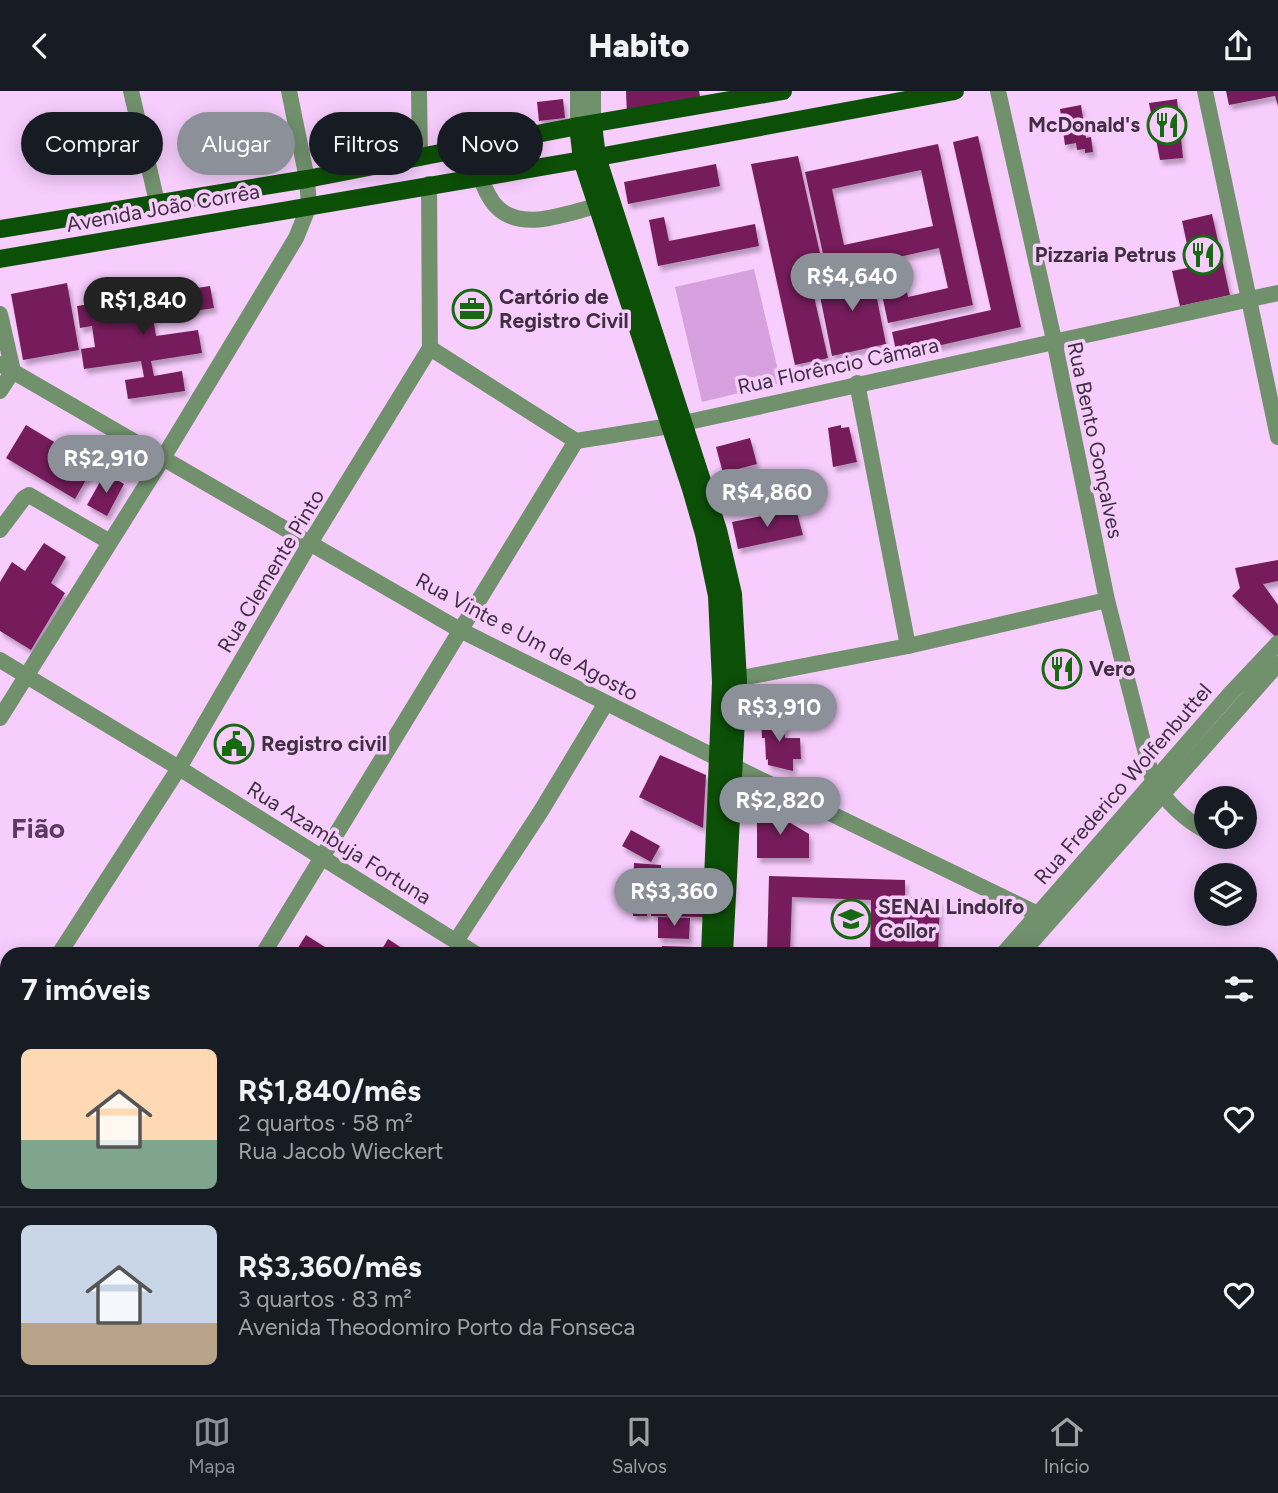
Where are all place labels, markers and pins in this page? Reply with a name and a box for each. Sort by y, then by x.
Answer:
restaurant icon: McDonald's [1146,104,1188,146]
place label: McDonald's [1028,112,1140,137]
restaurant icon: Pizzaria Petrus [1182,234,1224,276]
place label: Pizzaria Petrus [1035,242,1176,267]
pin: R$4,640 [787,253,917,313]
pin: R$1,840 [78,278,208,337]
place label: Cartório de Registro Civil [499,284,629,333]
office icon: Cartório de Registro Civil [451,288,493,330]
pin: R$2,910 [41,435,171,495]
pin: R$4,860 [702,469,832,529]
restaurant icon: Vero [1041,648,1083,690]
place label: Vero [1089,656,1135,681]
pin: R$3,910 [714,685,844,744]
public building icon: Registro civil [213,723,255,765]
place label: Registro civil [261,731,387,756]
pin: R$2,820 [715,777,845,837]
pin: R$3,360 [609,869,739,928]
place label: SENAI Lindolfo Collor [878,894,1024,943]
school or university icon: SENAI Lindolfo Collor [830,898,872,940]

